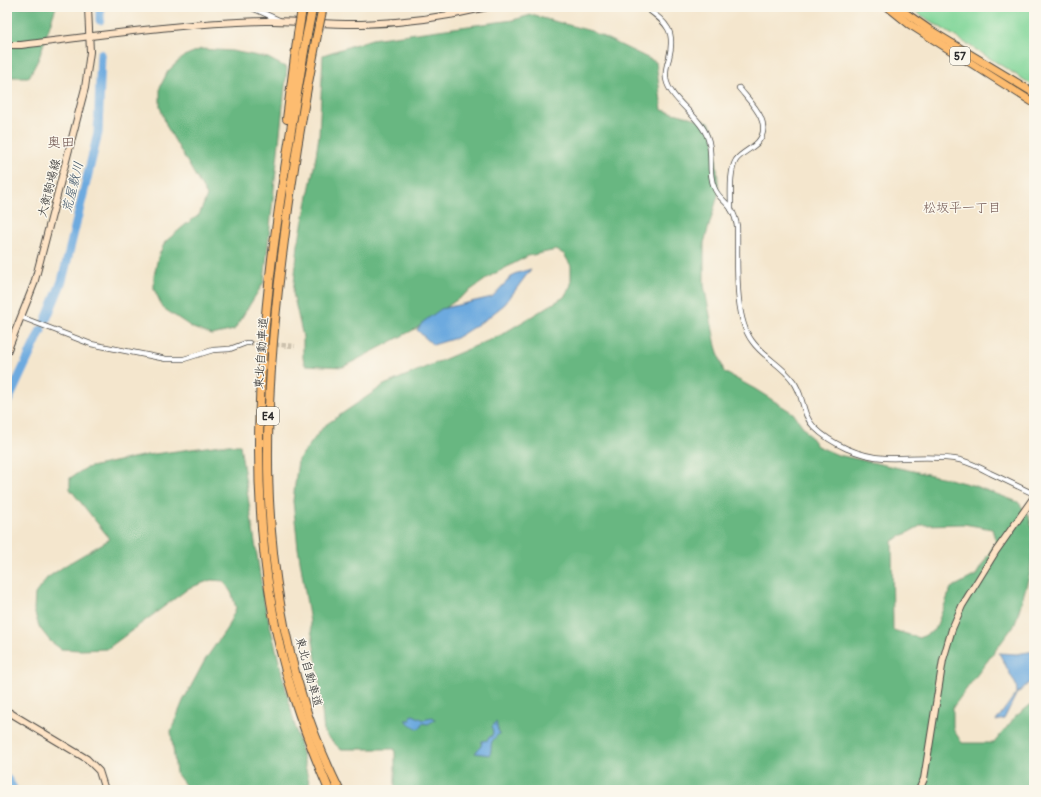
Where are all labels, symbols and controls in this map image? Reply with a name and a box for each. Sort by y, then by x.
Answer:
road number: 57 [950,47,970,65]
district label: 奥田 [47,134,75,151]
street label: 大衡駒場線 [35,157,64,219]
water label: 荒屋敷川 [59,160,87,214]
district label: 松坂平一丁目 [923,200,1001,216]
street label: 東北自動車道 [252,317,271,389]
road number: E4 [257,407,279,425]
street label: 東北自動車道 [292,635,325,709]

